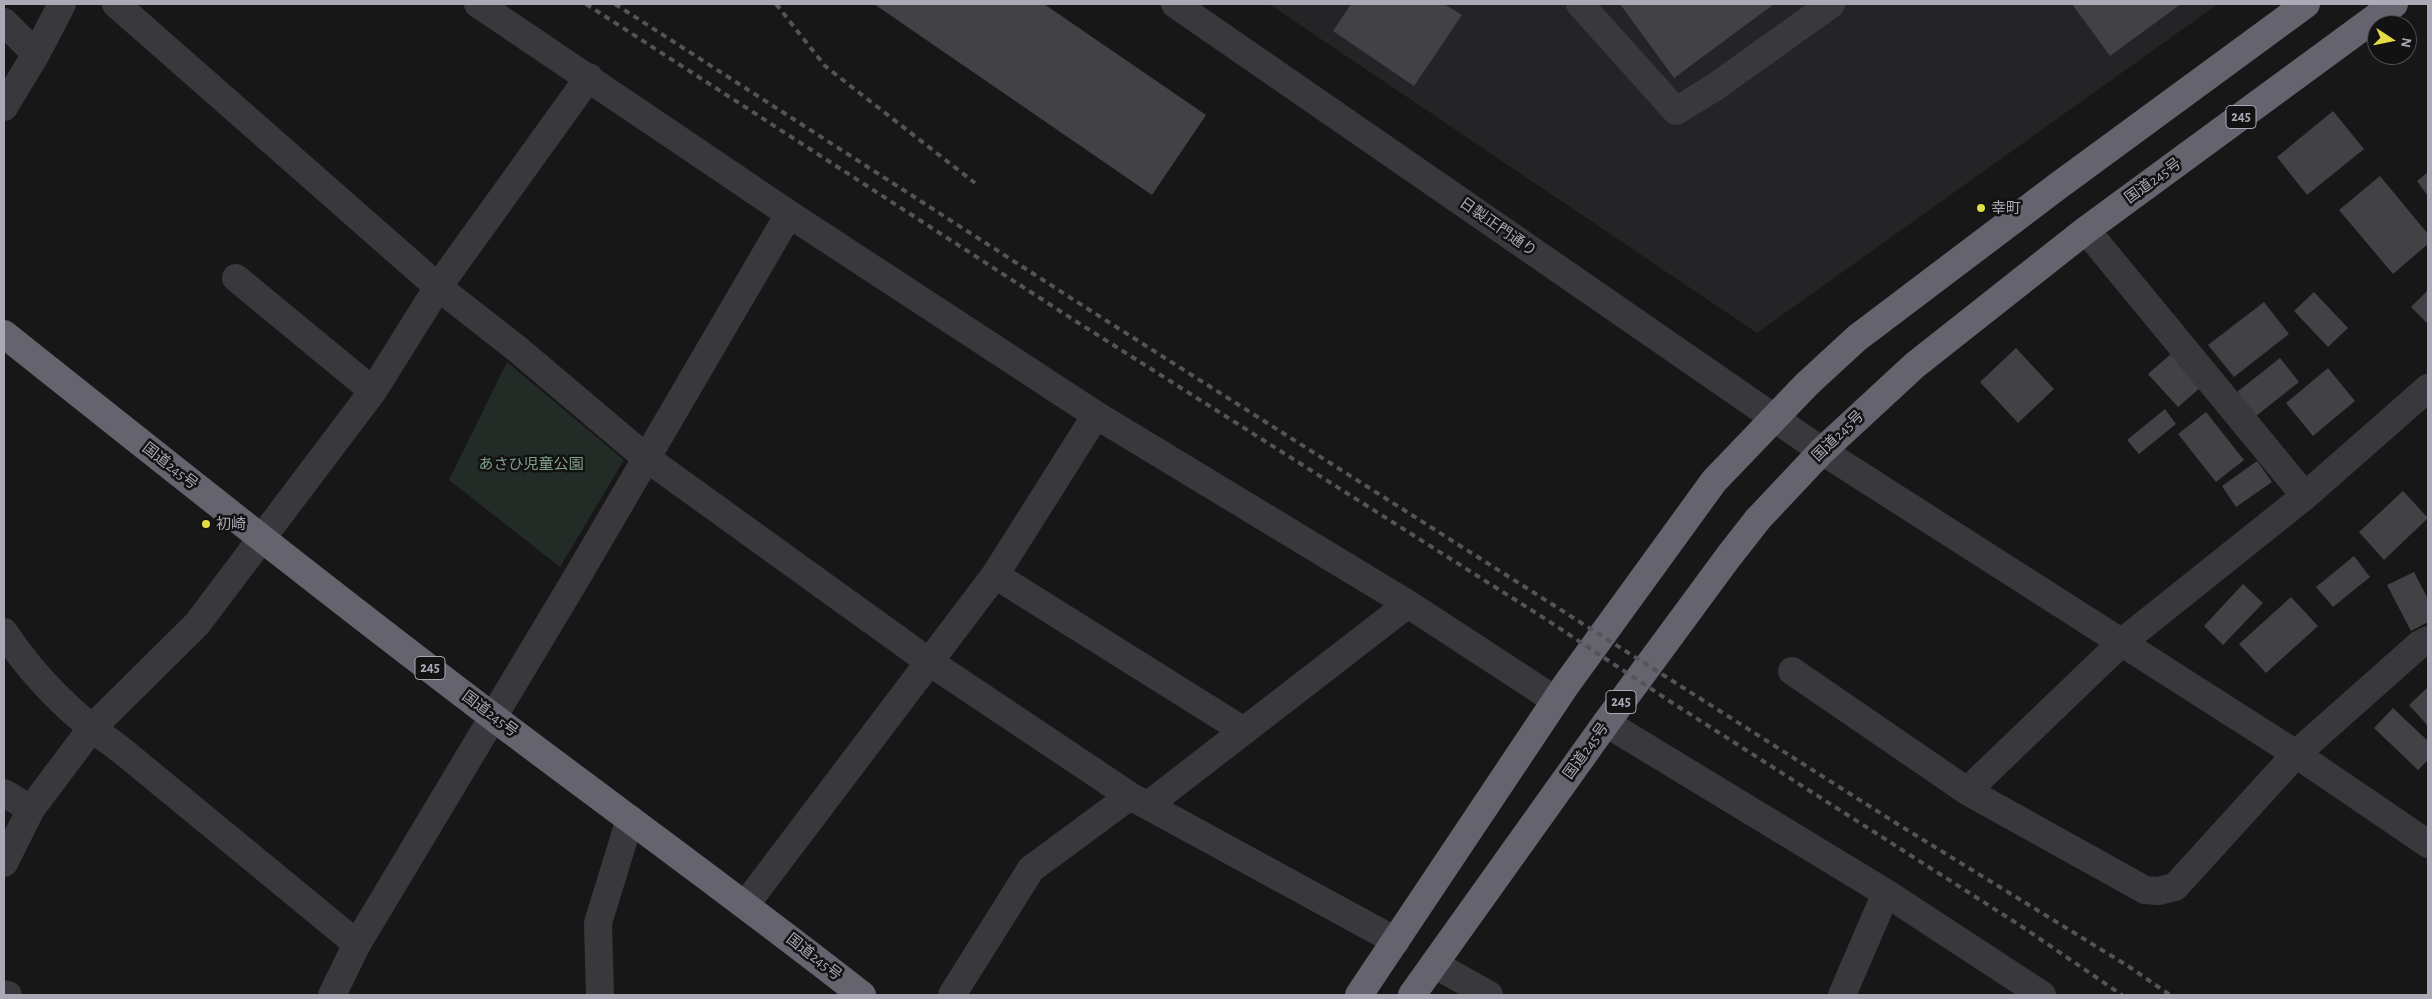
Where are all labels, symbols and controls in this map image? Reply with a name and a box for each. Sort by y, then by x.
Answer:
north arrow [2367,15,2417,65]
text: N [2398,37,2414,49]
road number: 245 [2226,105,2256,128]
street label: 国道245号 [2121,155,2185,207]
street label: 日製正門通り [1456,194,1540,260]
place label: 幸町 [1991,199,2021,217]
marker: 幸町 [1975,202,1987,214]
street label: 国道245号 [1808,407,1868,465]
street label: 国道245号 [139,439,201,493]
park label: あさひ児童公園 [479,455,583,473]
place label: 初崎 [216,515,246,533]
marker: 初崎 [200,518,212,530]
road number: 245 [415,656,445,680]
street label: 国道245号 [459,687,521,741]
road number: 245 [1606,690,1636,714]
street label: 国道245号 [1560,719,1612,783]
street label: 国道245号 [783,930,845,984]

